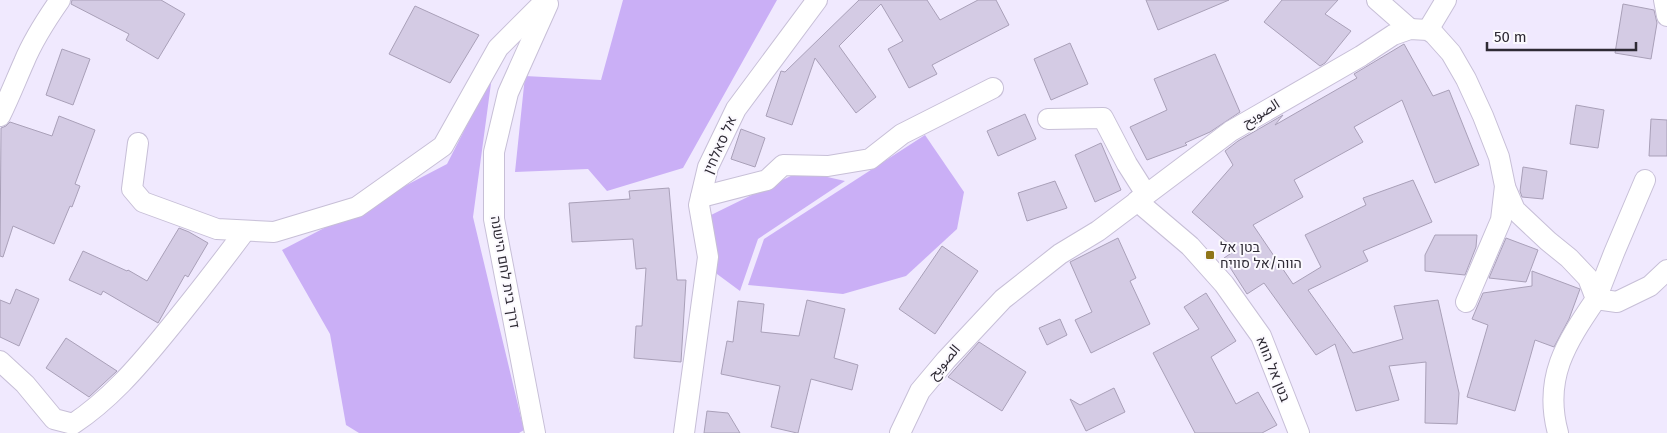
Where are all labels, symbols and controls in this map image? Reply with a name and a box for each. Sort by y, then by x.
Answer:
scale bar [1487,20,1636,52]
text: 50 m [1494,28,1527,46]
street label: الصويح [1239,95,1284,132]
street label: אל סאלחין [700,113,740,177]
street label: דרך בית לחם הישנה [487,214,523,330]
place label: בטן אל הווה/אל סוויח [1220,239,1302,272]
marker: בטן אל הווה/אל סוויח [1204,249,1216,261]
street label: בטן אל הווא [1252,334,1294,405]
street label: الصويح [924,341,965,384]

